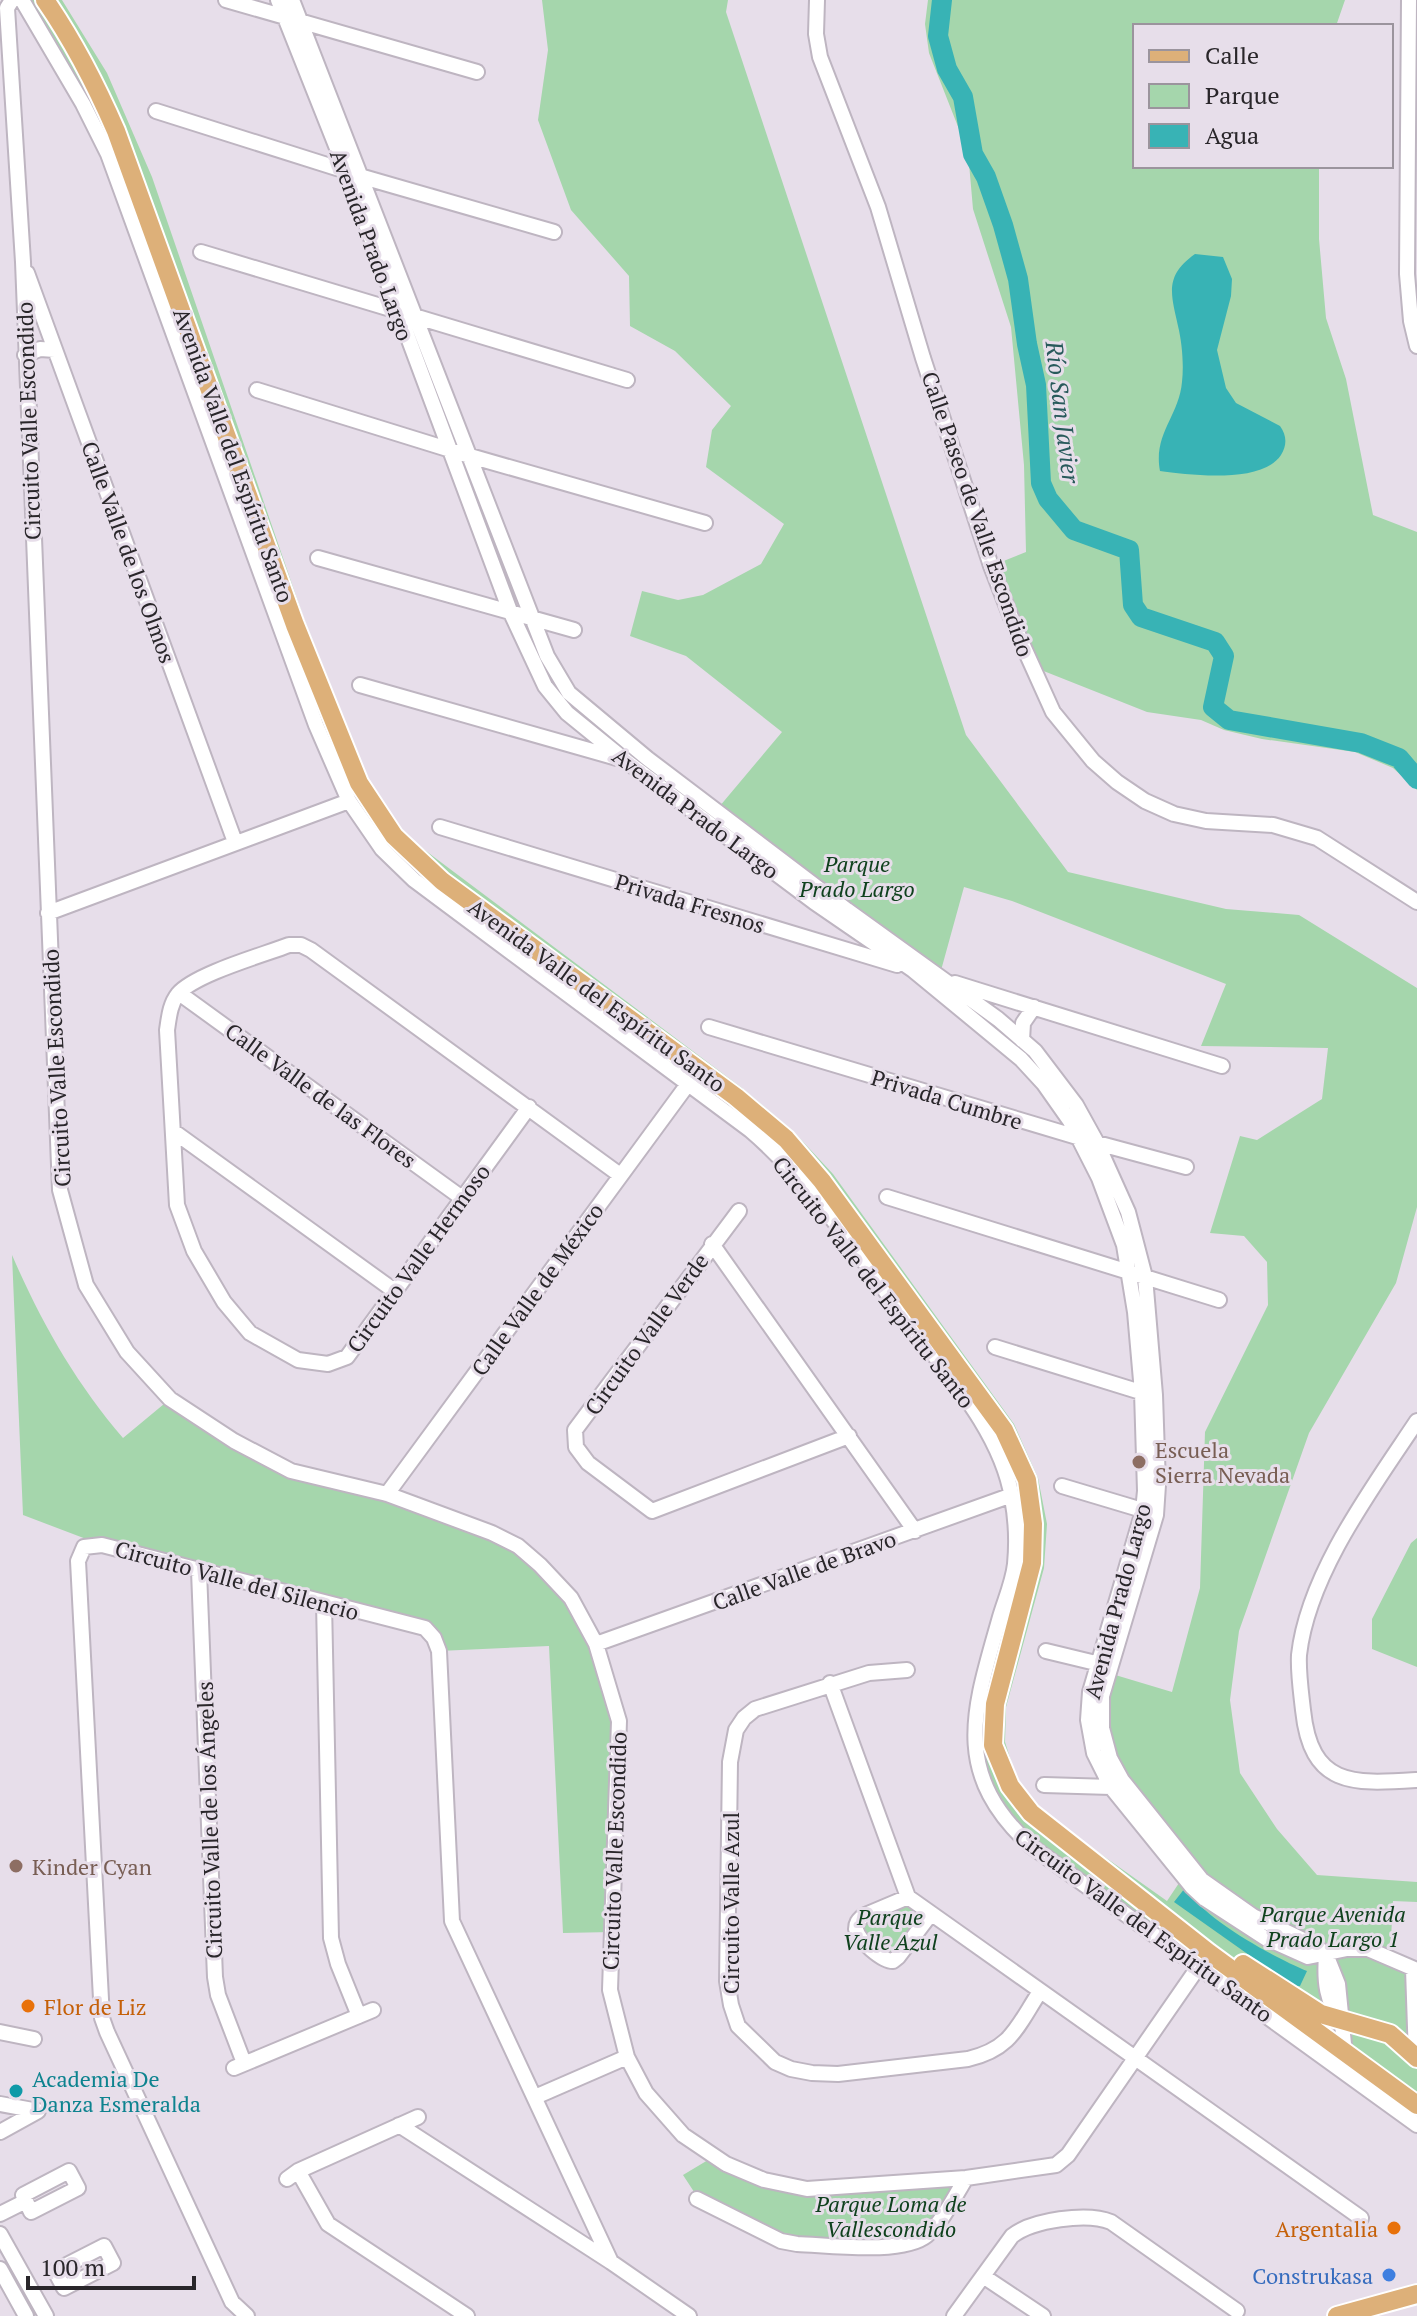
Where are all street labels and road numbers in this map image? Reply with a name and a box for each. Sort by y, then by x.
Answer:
street label: Avenida Prado Largo [324,145,420,345]
street label: Circuito Valle Escondido [9,301,47,541]
street label: Avenida Valle del Espíritu Santo [167,304,301,606]
street label: Calle Paseo de Valle Escondido [915,368,1041,660]
street label: Calle Valle de los Olmos [75,437,183,667]
street label: Avenida Prado Largo [607,741,785,885]
street label: Privada Fresnos [612,866,768,940]
street label: Avenida Valle del Espíritu Santo [463,892,731,1098]
street label: Circuito Valle Escondido [35,948,77,1188]
street label: Calle Valle de las Flores [220,1016,422,1174]
street label: Privada Cumbre [868,1062,1026,1136]
street label: Circuito Valle del Espíritu Santo [767,1150,981,1414]
street label: Circuito Valle Hermoso [340,1158,496,1358]
street label: Calle Valle de México [465,1197,609,1381]
street label: Circuito Valle Verde [578,1247,714,1421]
street label: Avenida Prado Largo [1077,1500,1157,1702]
street label: Calle Valle de Bravo [708,1523,900,1617]
street label: Circuito Valle del Silencio [112,1533,362,1627]
street label: Circuito Valle de los Ángeles [190,1681,228,1959]
street label: Circuito Valle Escondido [595,1731,633,1971]
street label: Circuito Valle Azul [716,1812,745,1994]
street label: Circuito Valle del Espíritu Santo [1009,1822,1279,2028]

